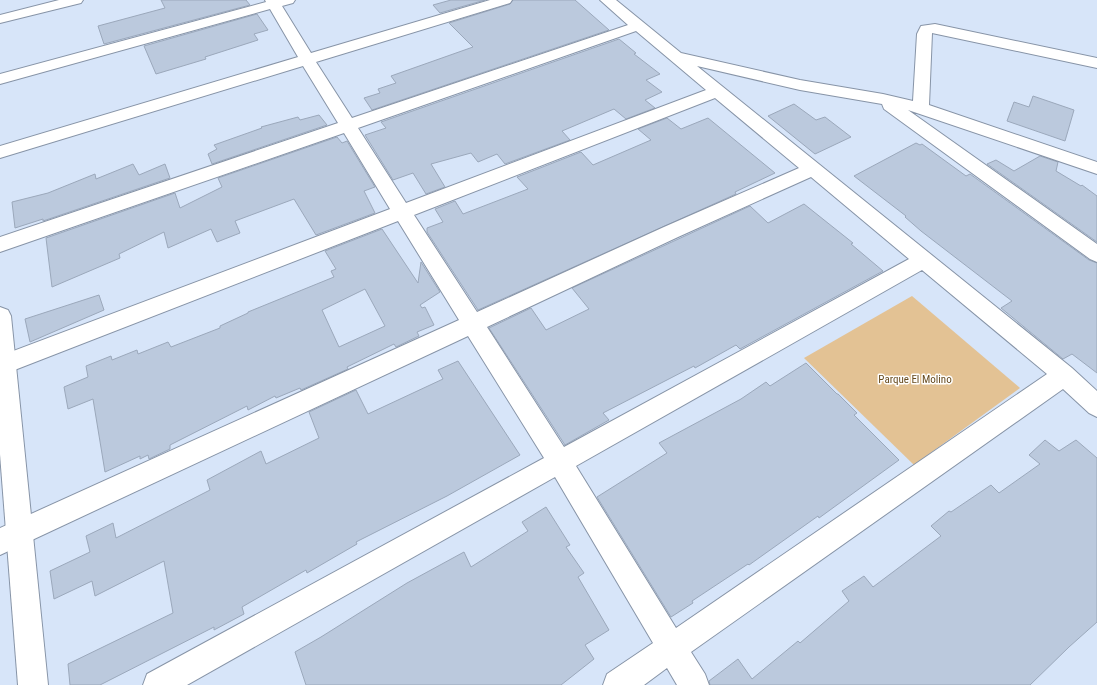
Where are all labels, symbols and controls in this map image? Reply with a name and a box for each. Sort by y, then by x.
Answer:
park label: Parque El Molino [878,373,952,386]

